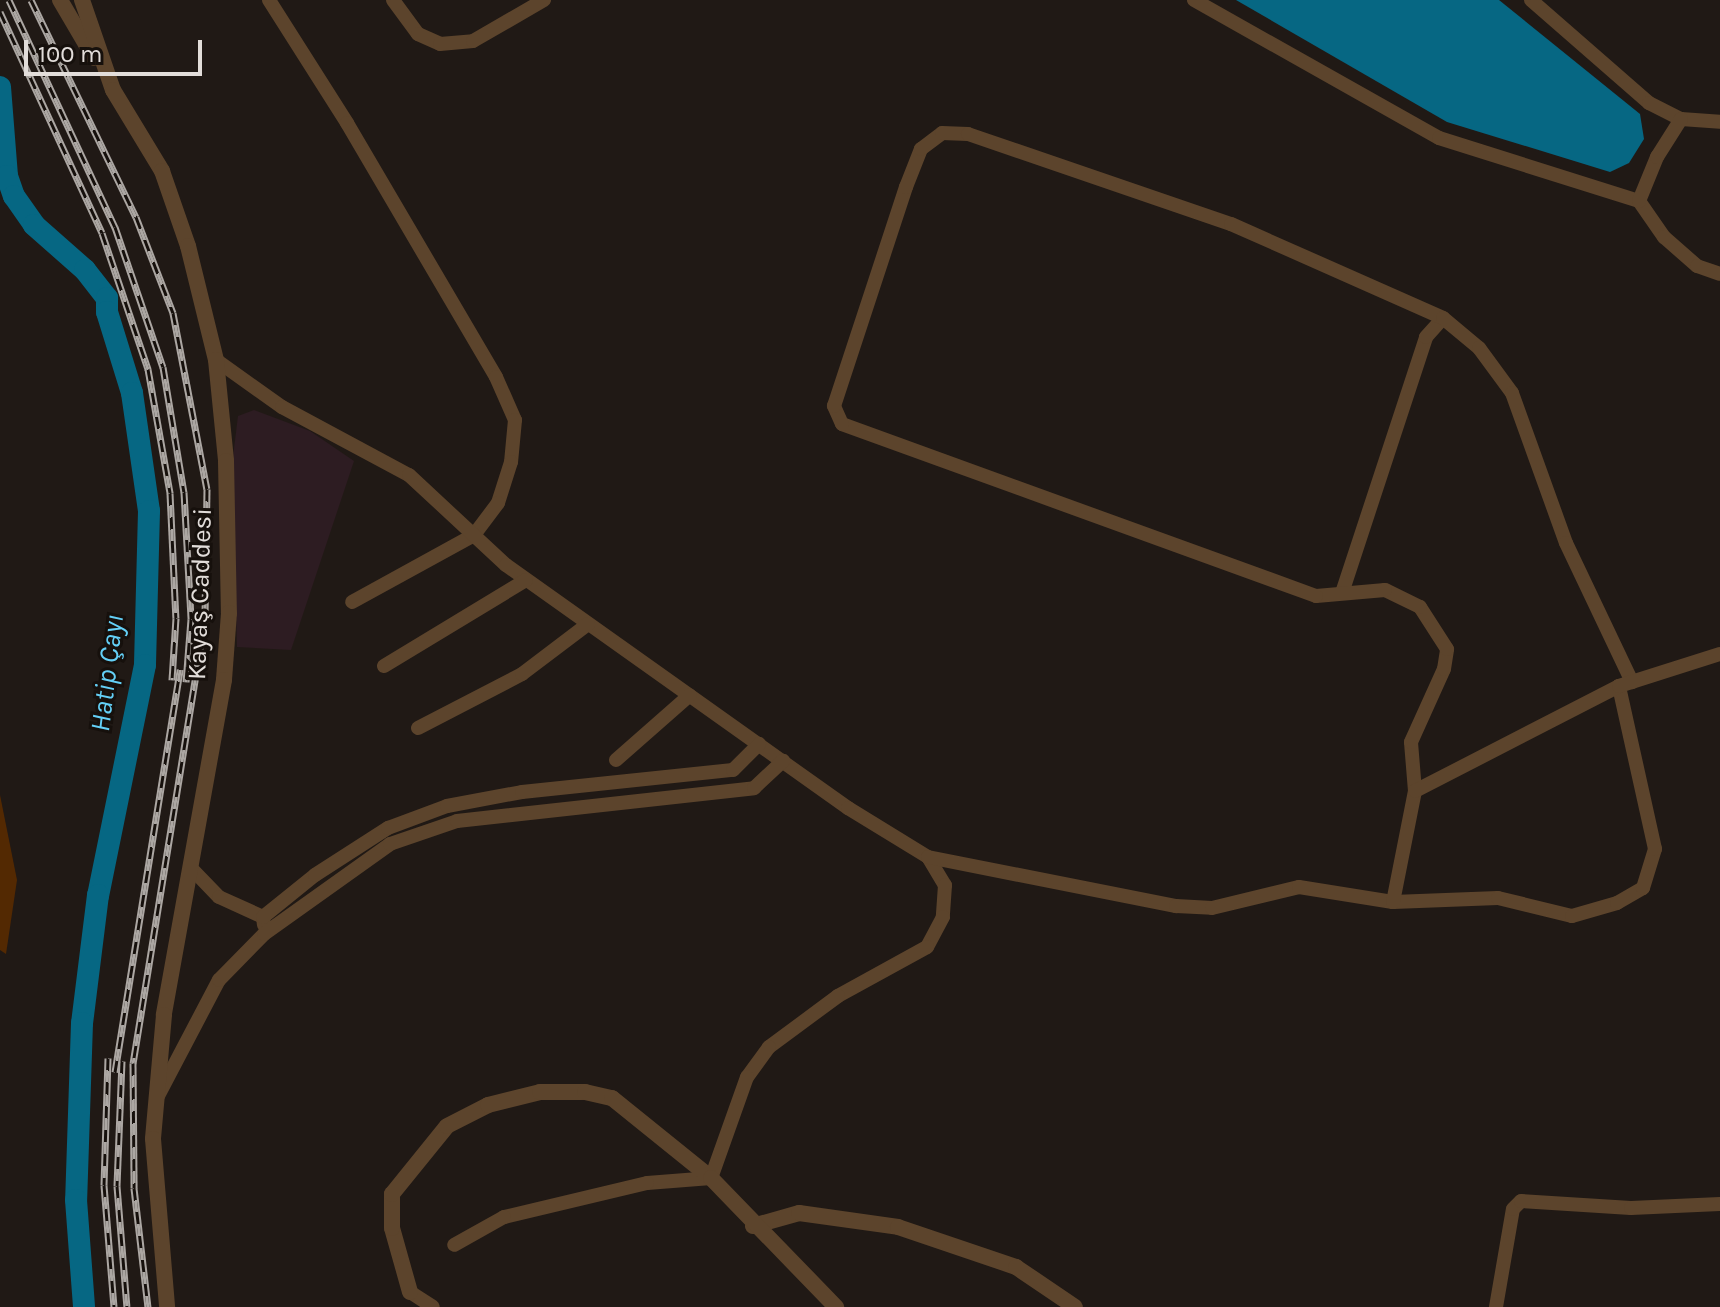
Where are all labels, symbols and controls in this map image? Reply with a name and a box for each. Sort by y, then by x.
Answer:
scale bar [28,24,206,74]
text: 100 m [38,40,103,68]
street label: Kayaş Caddesi [181,507,219,681]
water label: Hatip Çayı [83,612,131,734]

